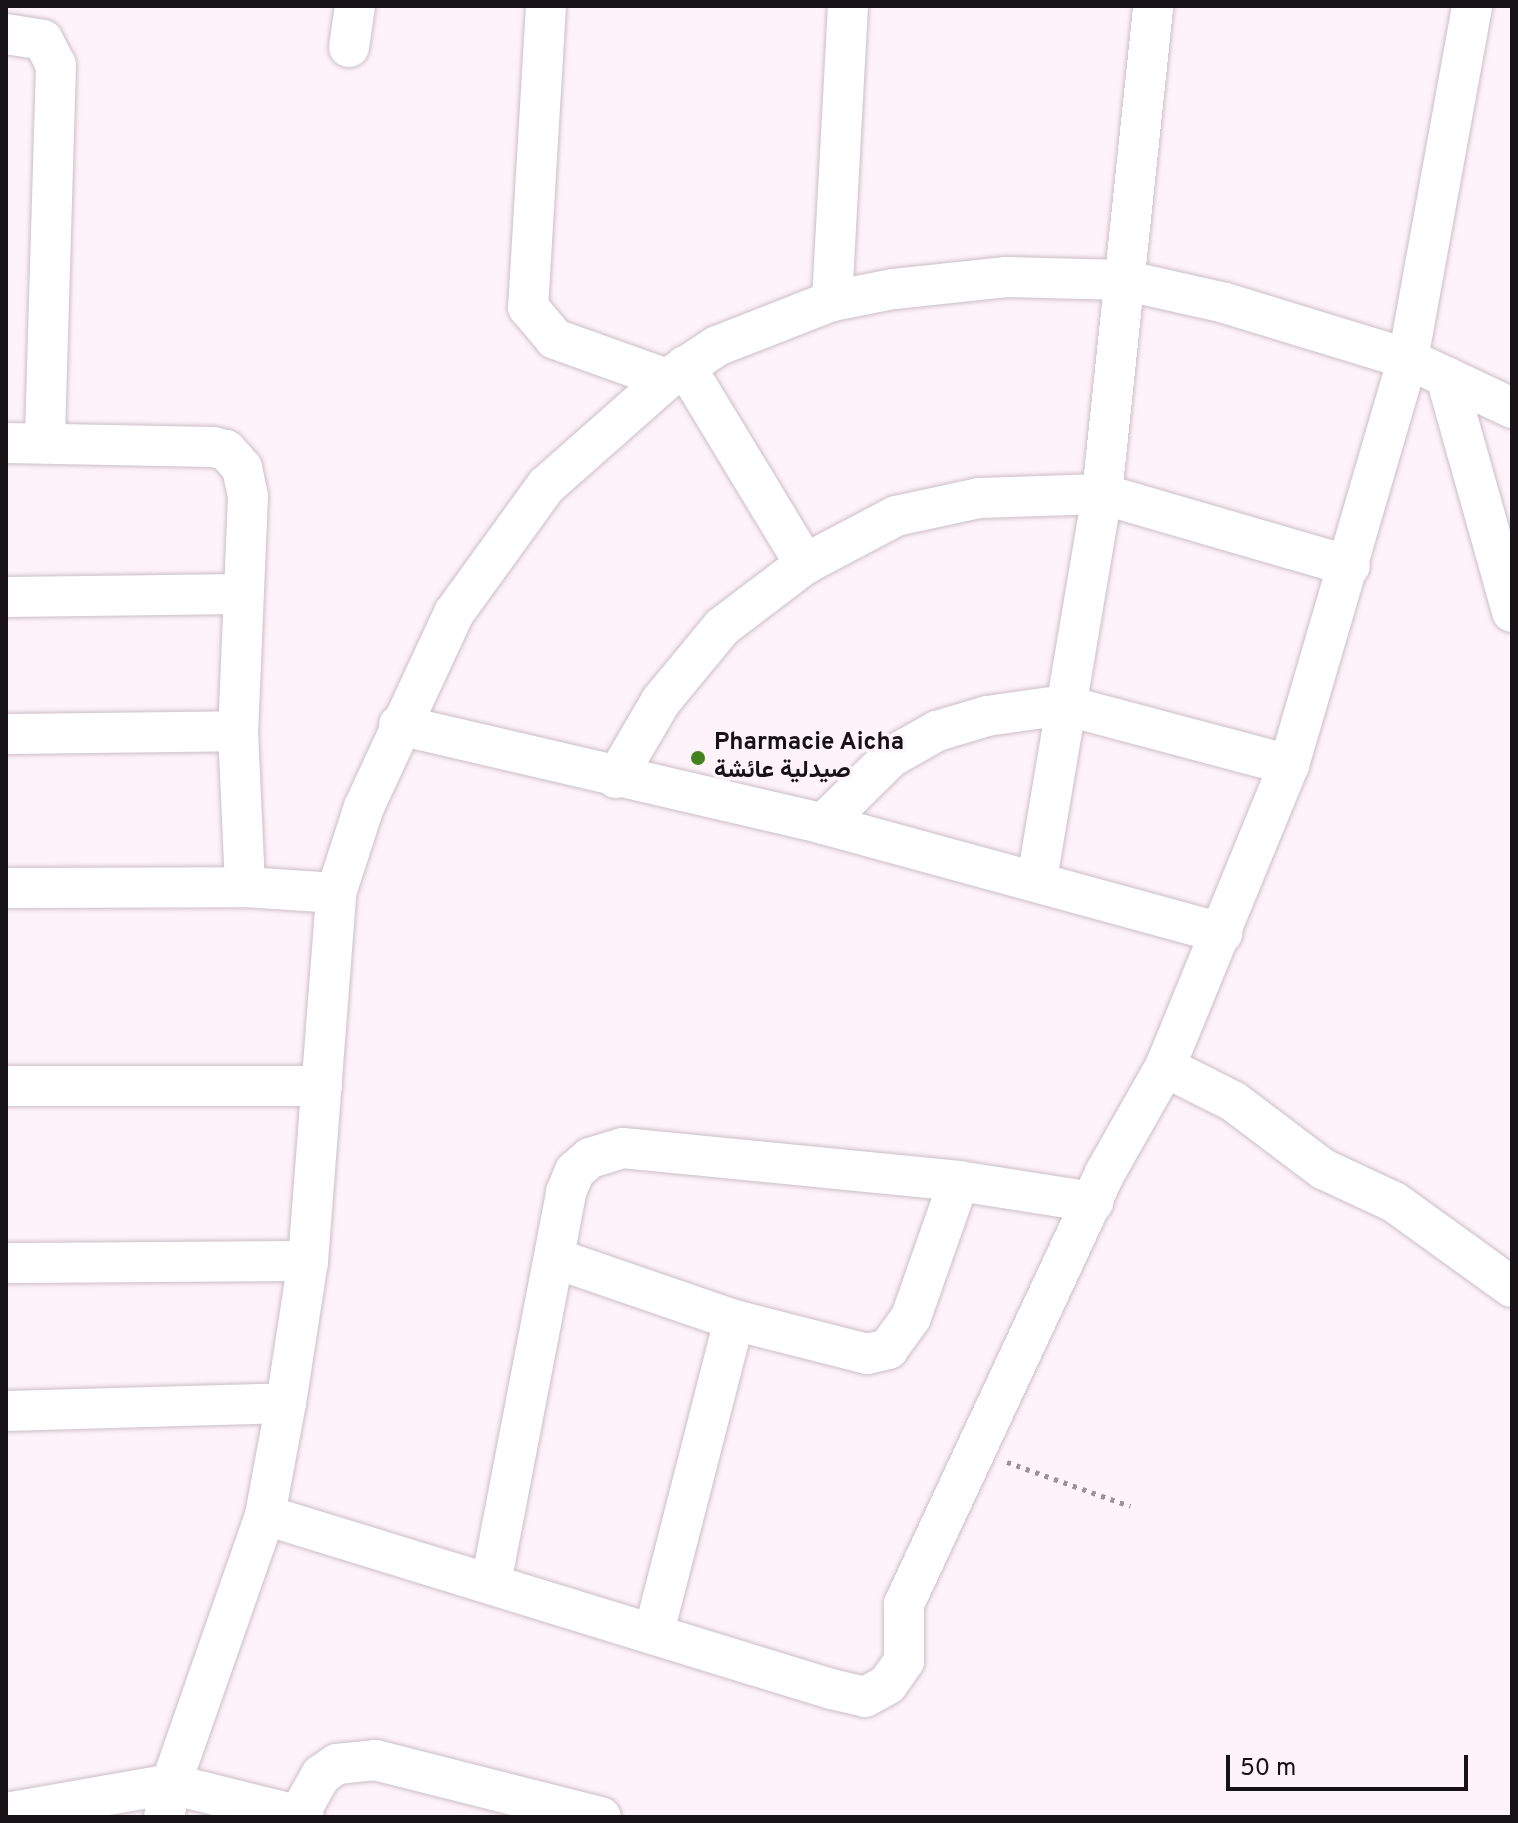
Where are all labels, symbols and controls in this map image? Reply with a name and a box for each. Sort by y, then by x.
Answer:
place label: Pharmacie Aicha صيدلية عائشة [714,730,905,786]
marker: Pharmacie Aicha صيدلية عائشة [689,749,707,767]
scale bar [1230,1739,1472,1789]
text: 50 m [1240,1754,1296,1784]

